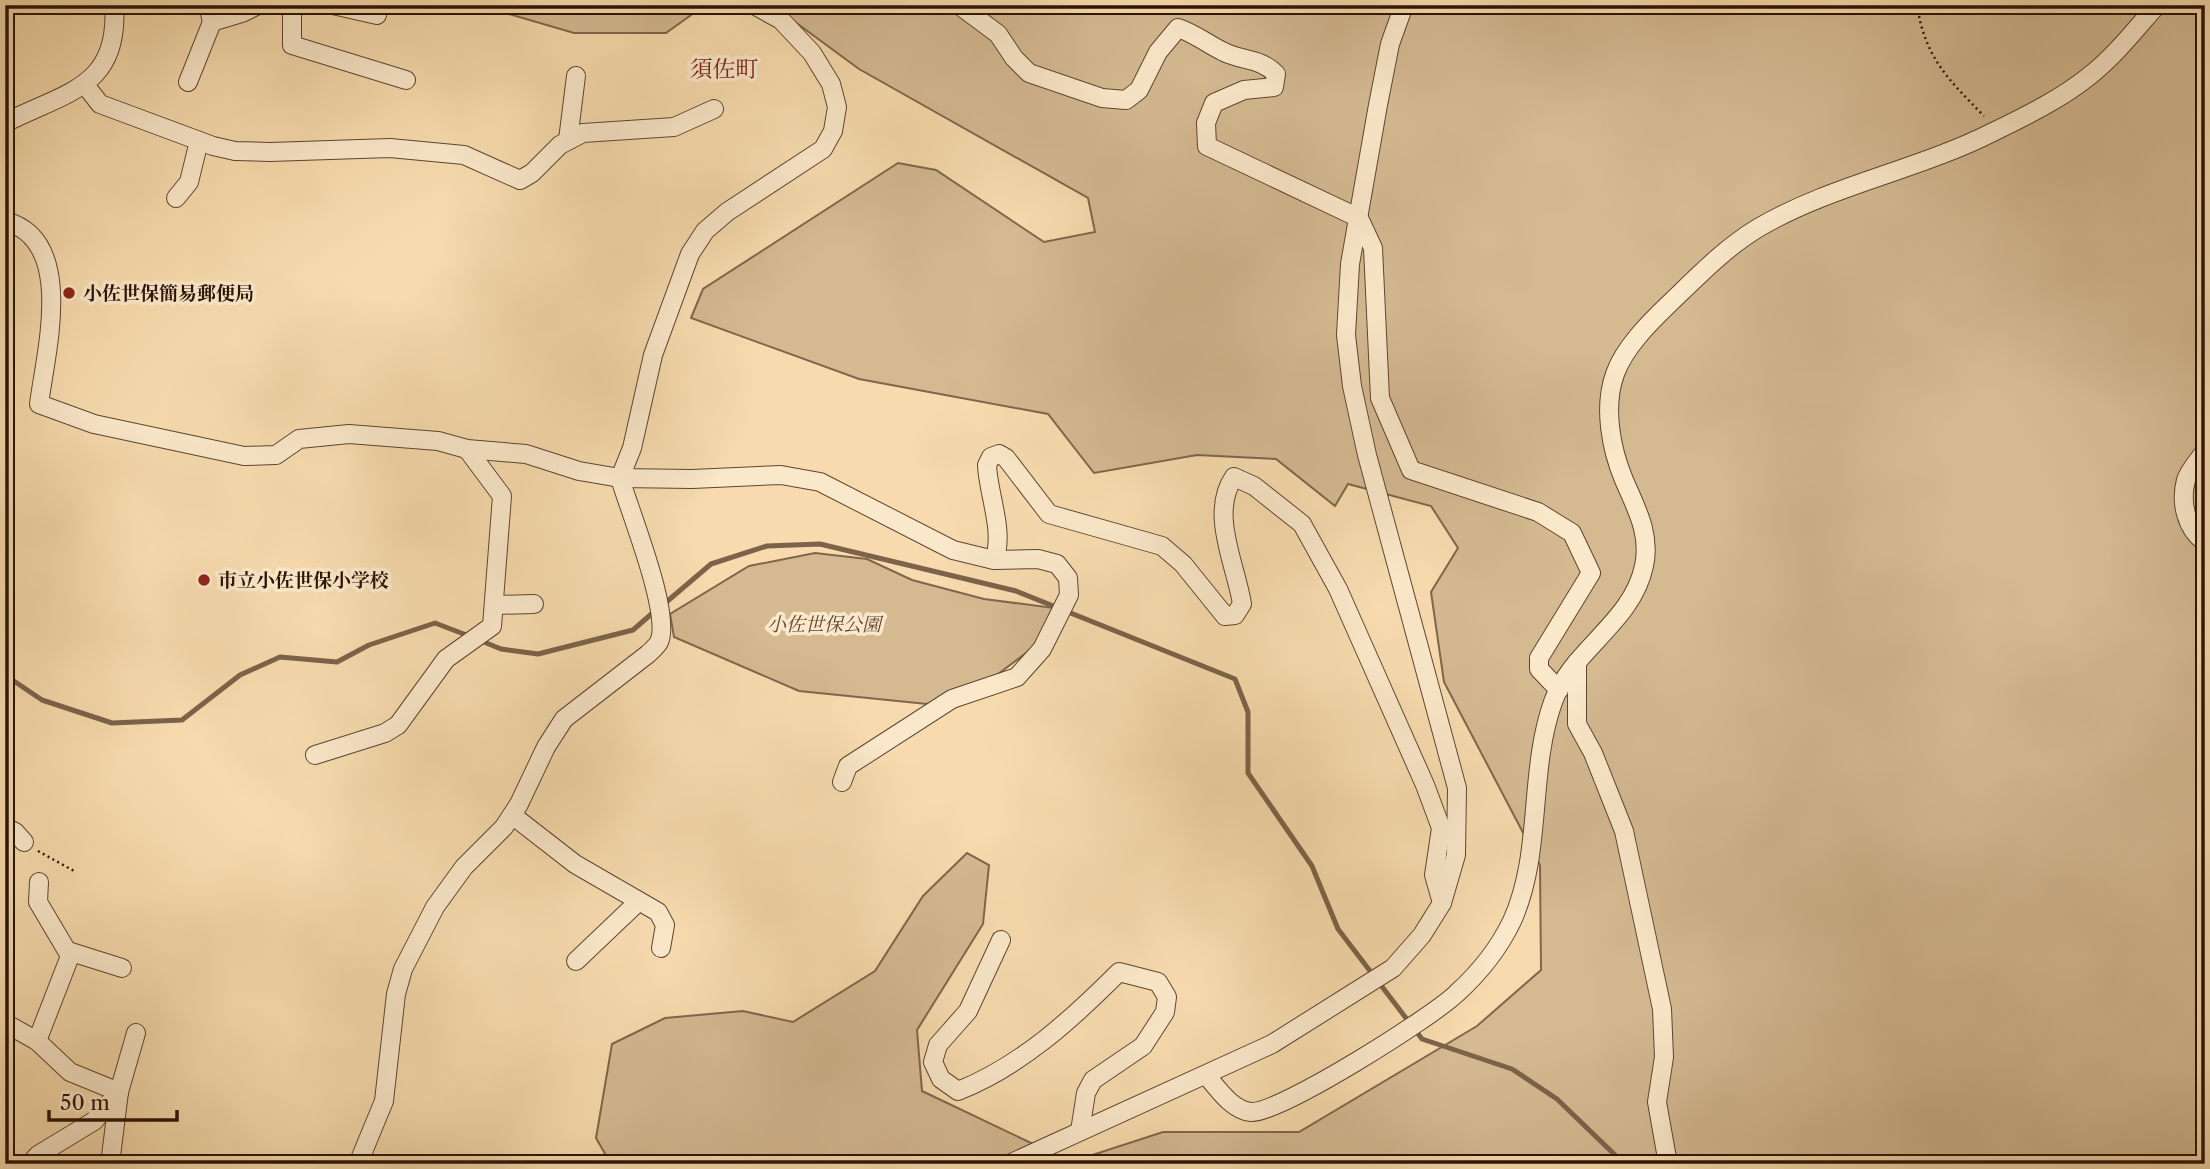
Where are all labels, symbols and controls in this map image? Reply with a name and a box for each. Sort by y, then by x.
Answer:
district label: 須佐町 [690,55,759,83]
place label: 小佐世保簡易郵便局 [83,282,254,305]
marker: 小佐世保簡易郵便局 [61,285,77,301]
place label: 市立小佐世保小学校 [218,569,389,592]
marker: 市立小佐世保小学校 [196,572,212,588]
park label: 小佐世保公園 [767,613,884,636]
scale bar [49,1078,177,1122]
text: 50 m [60,1090,110,1115]

